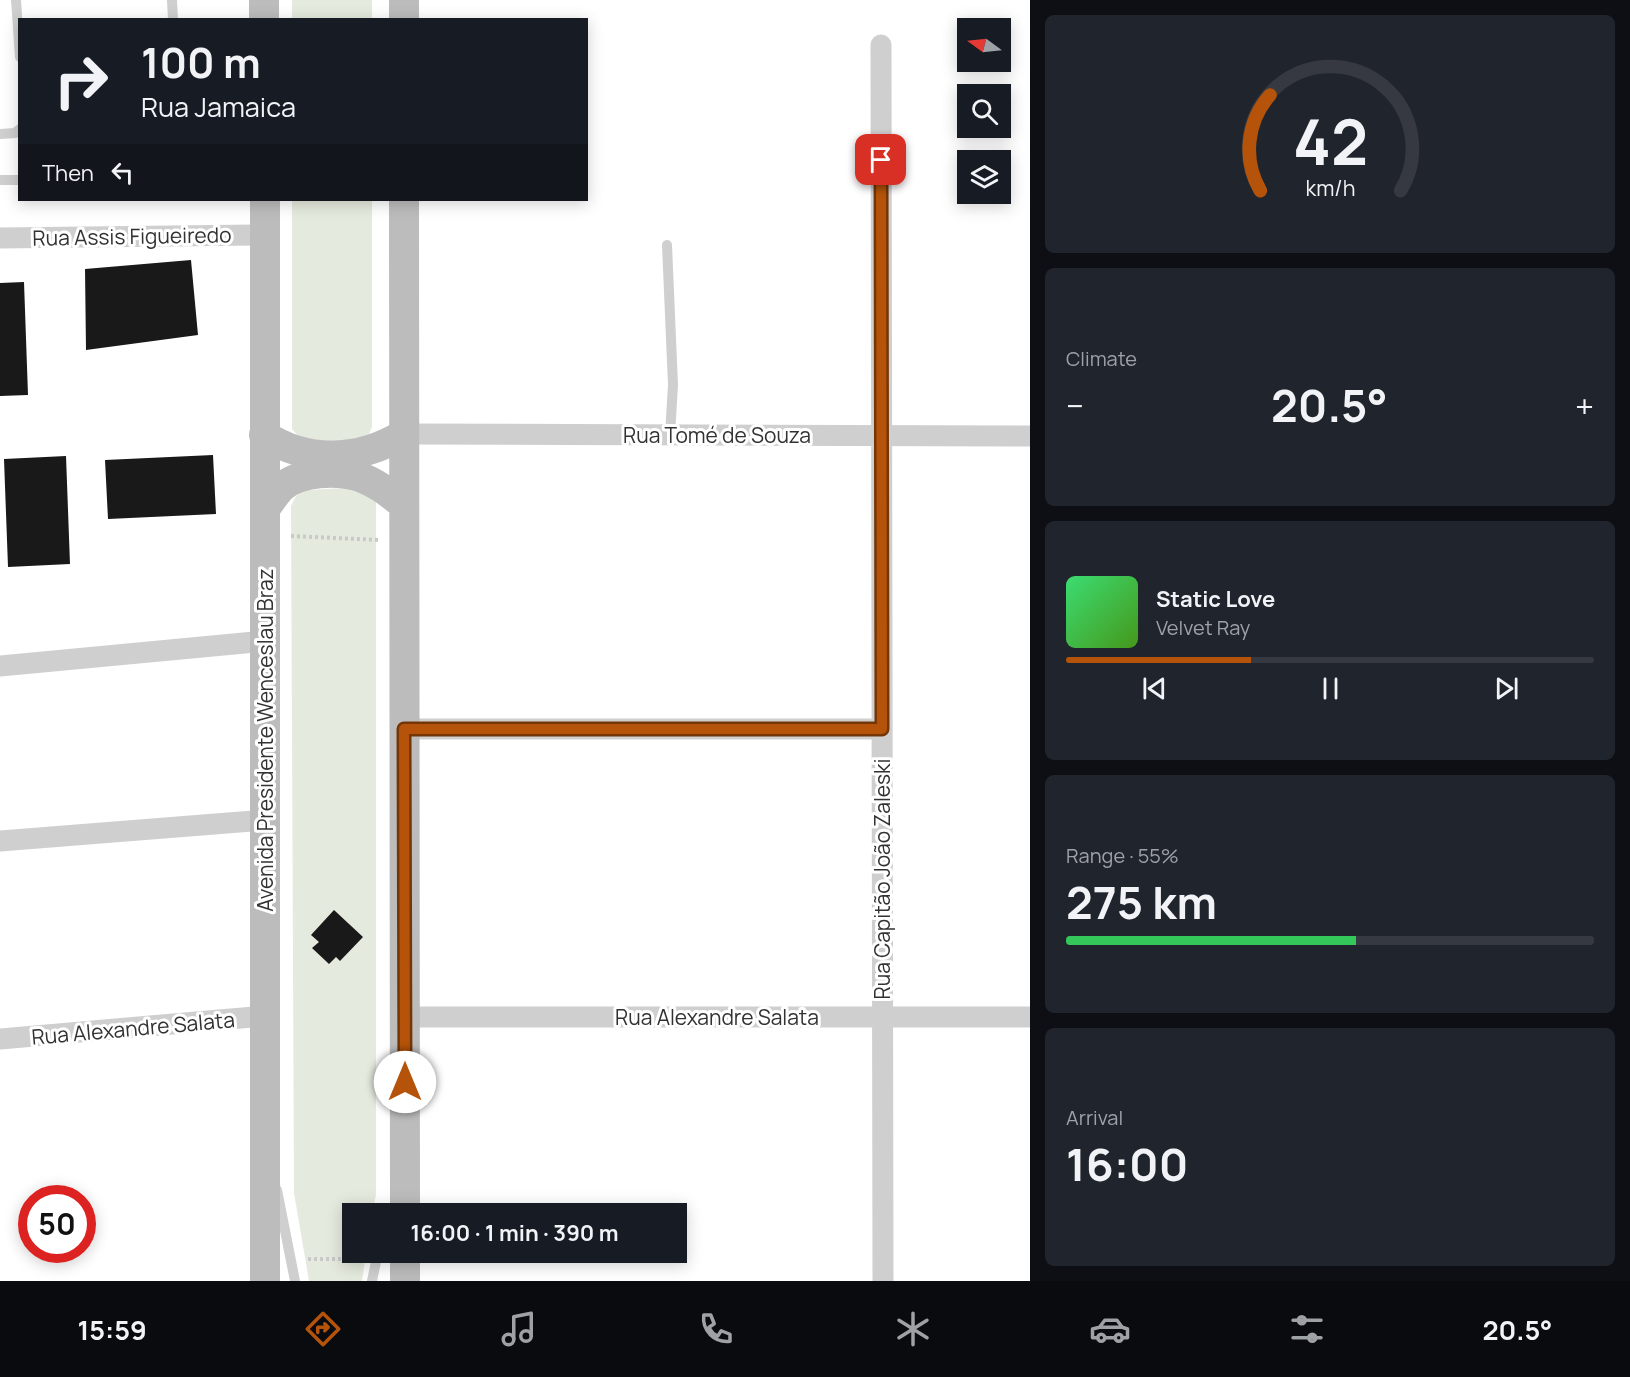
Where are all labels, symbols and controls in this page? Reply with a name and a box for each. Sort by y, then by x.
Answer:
north arrow [957,18,1011,72]
map controls [957,18,1011,204]
text: 100 m [141,33,261,91]
icon: right [42,42,120,120]
button: search [957,84,1011,138]
text: Rua Jamaica [141,88,296,125]
text: 42 [1292,98,1368,184]
pin [855,134,906,185]
icon: arrive [864,143,897,176]
button: layers [957,150,1011,204]
icon: left [106,156,139,189]
text: Then [42,158,94,188]
text: km/h [1305,173,1355,202]
street label: Rua Assis Figueiredo [32,220,232,252]
text: Climate [1066,345,1137,372]
text: 20.5° [1271,374,1388,436]
text: − [1066,383,1084,428]
text: + [1575,383,1594,428]
street label: Rua Tomé de Souza [623,421,811,449]
street label: Avenida Presidente Wenceslau Braz [251,568,279,912]
text: Static Love [1156,584,1275,614]
text: Velvet Ray [1156,614,1250,641]
icon: previous [1138,672,1171,705]
icon: pause [1314,672,1347,705]
icon: next [1490,672,1523,705]
street label: Rua Capitão João Zaleski [868,759,896,999]
text: Range · 55% [1066,842,1179,869]
text: 275 km [1066,871,1217,933]
street label: Rua Alexandre Salata [615,1003,819,1031]
street label: Rua Alexandre Salata [30,1005,236,1051]
position arrow [373,1050,437,1114]
text: Arrival [1066,1104,1123,1131]
text: 16:00 [1066,1133,1188,1195]
speed limit sign: 50 [18,1185,96,1263]
text: 16:00 · 1 min · 390 m [411,1218,619,1248]
icon: directions [302,1308,344,1350]
icon: music [498,1308,540,1350]
icon: phone [695,1308,737,1350]
icon: climate [892,1308,934,1350]
icon: car [1089,1308,1131,1350]
icon: filters [1286,1308,1328,1350]
text: 15:59 [77,1311,147,1348]
text: 20.5° [1482,1311,1552,1348]

